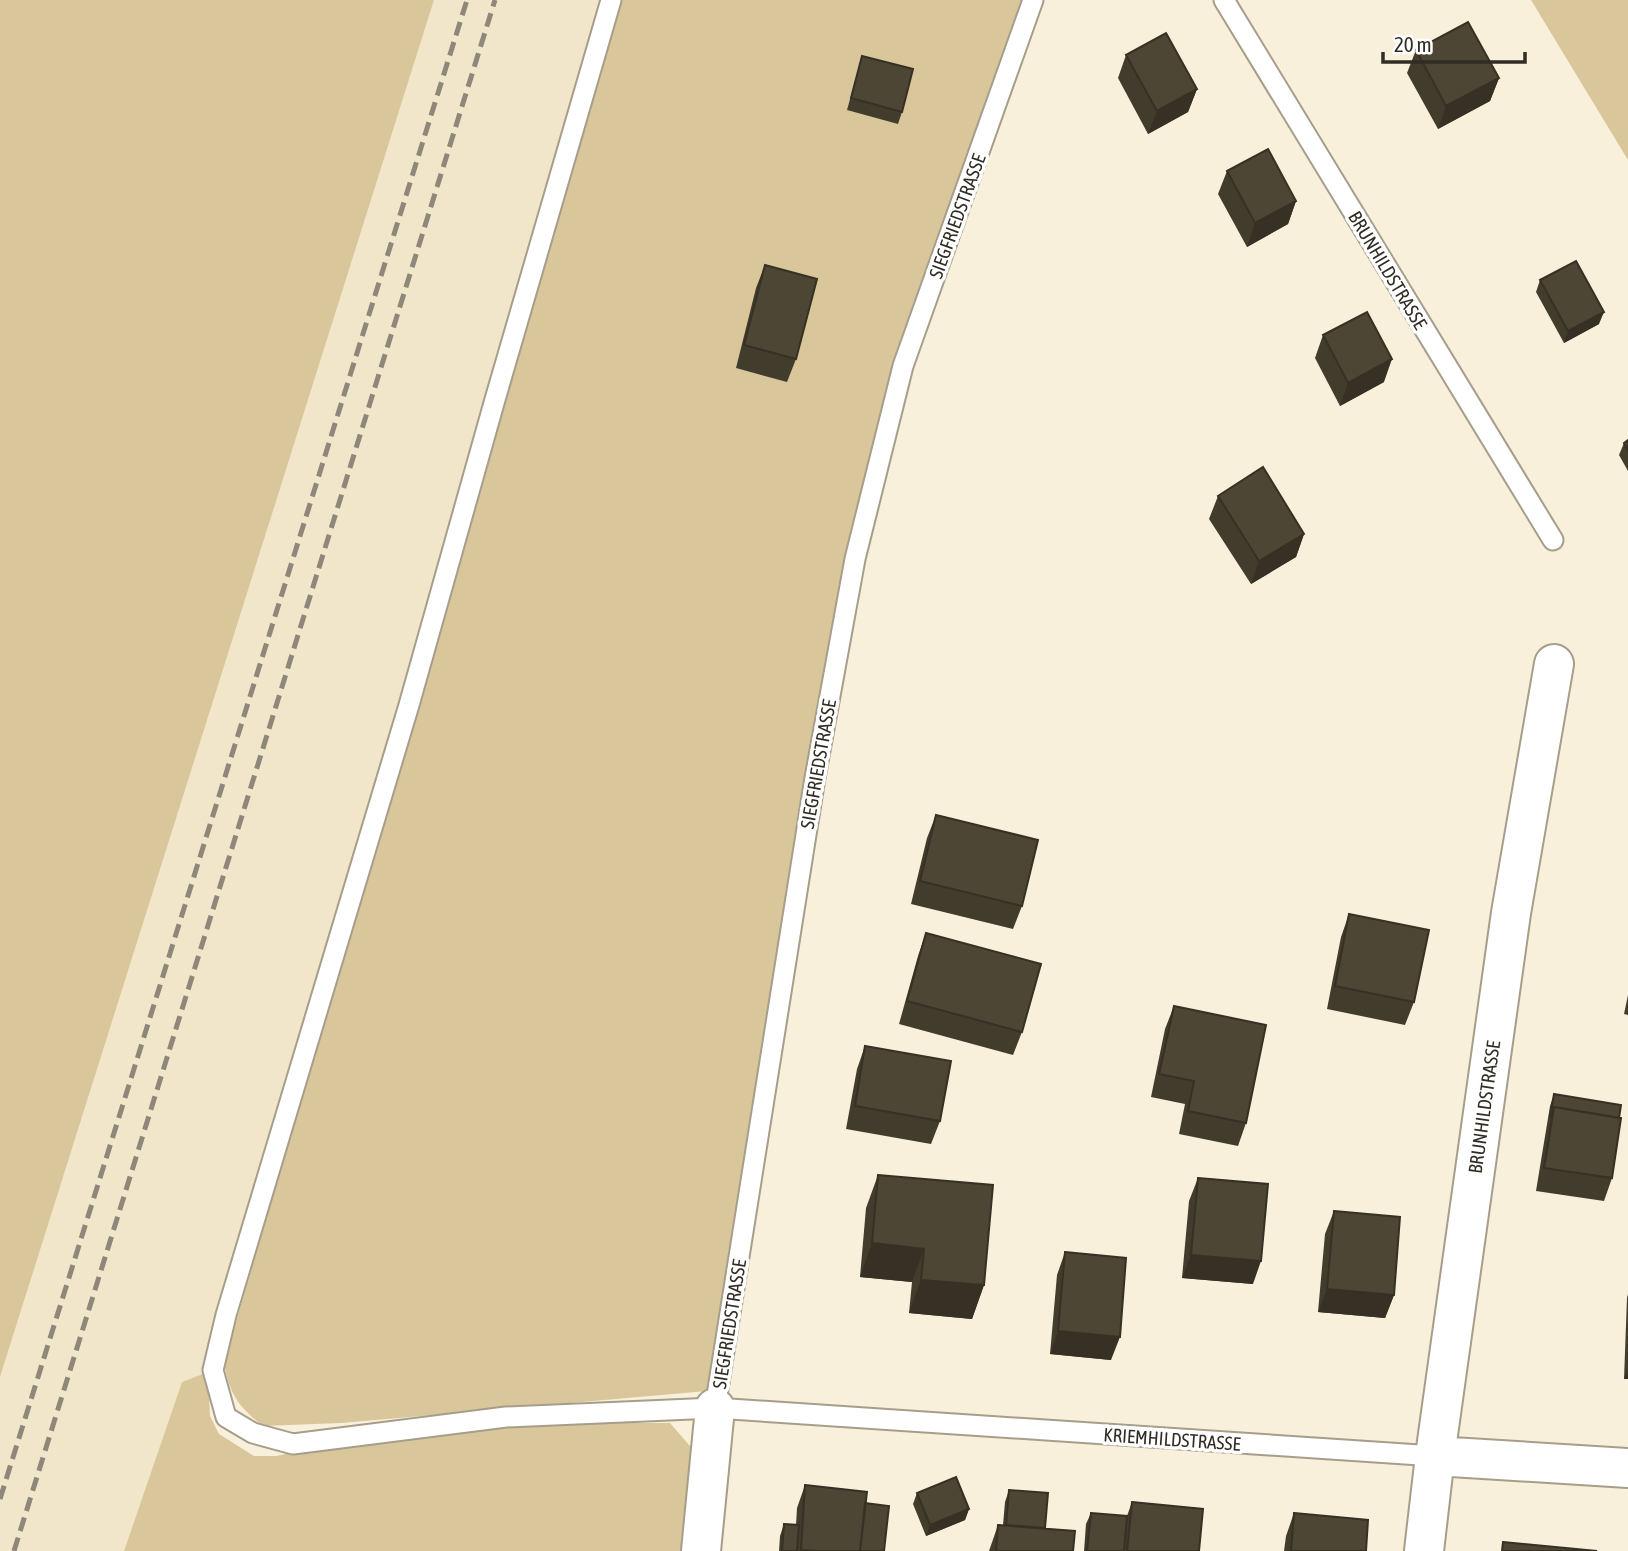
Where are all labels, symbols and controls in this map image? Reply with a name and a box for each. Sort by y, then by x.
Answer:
scale bar [1383,21,1525,65]
text: 20 m [1394,32,1432,56]
street label: SIEGFRIEDSTRASSE [924,151,990,281]
street label: BRUNHILDSTRASSE [1344,207,1432,333]
street label: SIEGFRIEDSTRASSE [796,698,840,830]
street label: BRUNHILDSTRASSE [1464,1039,1504,1175]
street label: SIEGFRIEDSTRASSE [708,1258,750,1390]
street label: KRIEMHILDSTRASSE [1103,1423,1241,1455]

